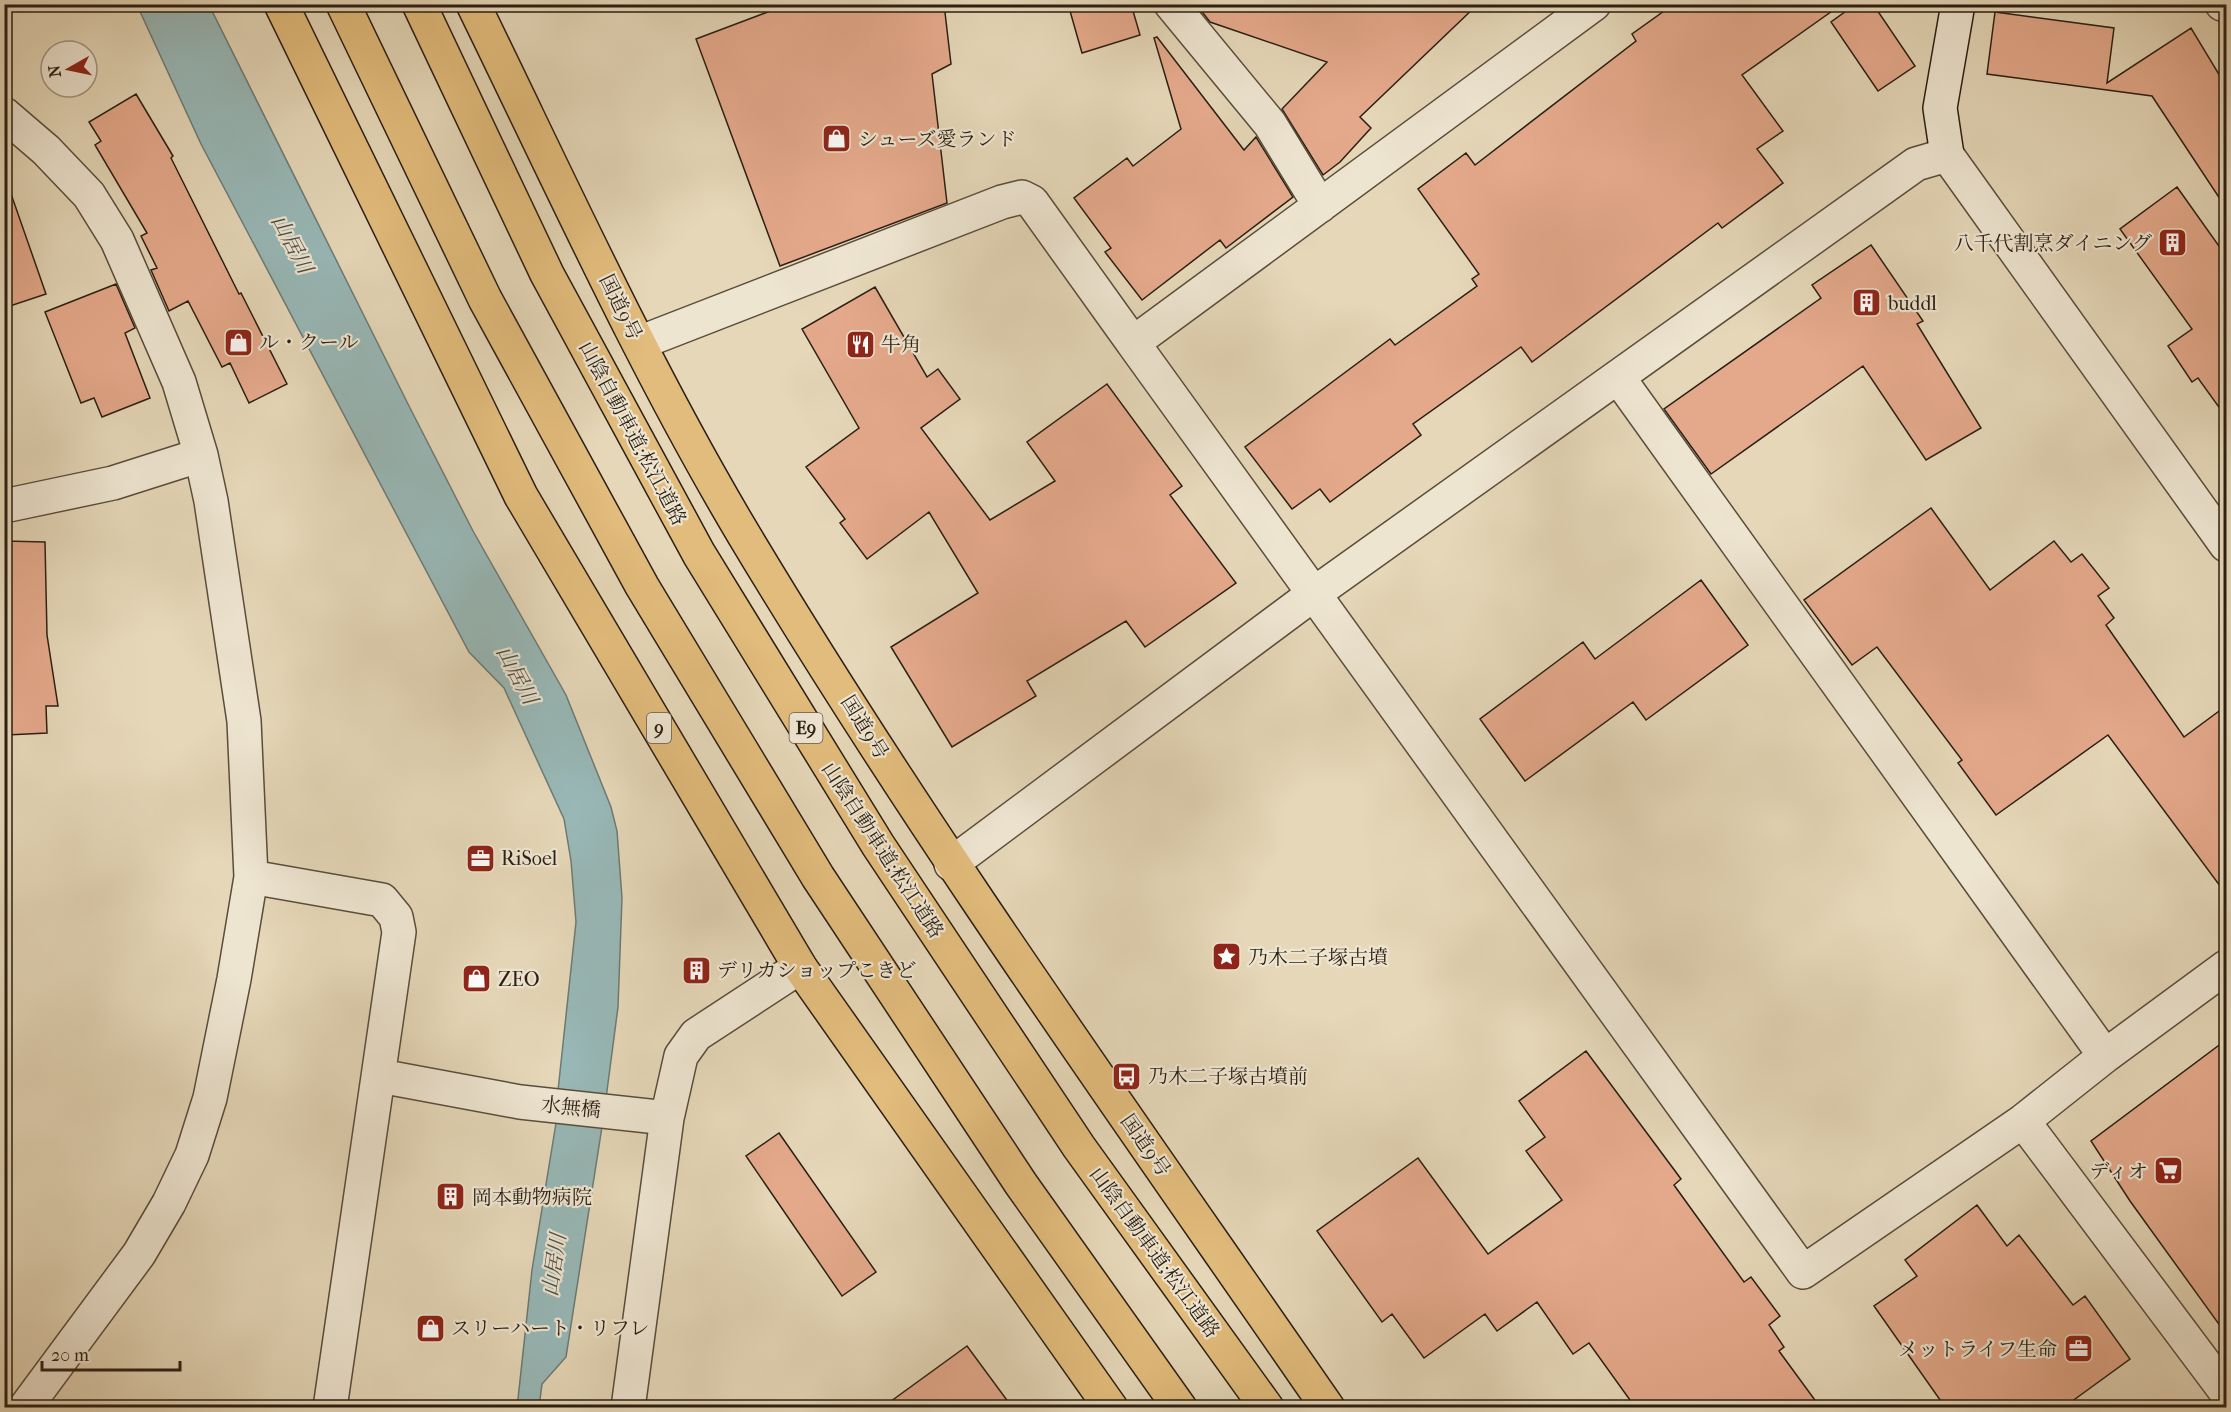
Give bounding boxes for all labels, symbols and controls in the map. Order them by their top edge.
north arrow [39,39,99,99]
text: N [44,63,65,79]
shop icon: シューズ愛ランド [821,123,853,155]
place label: シューズ愛ランド [858,128,1017,151]
water label: 山居川 [267,211,318,279]
building icon: 八千代割烹ダイニング [2157,227,2189,259]
place label: 八千代割烹ダイニング [1954,232,2152,255]
street label: 国道9号 [595,270,646,344]
building icon: buddl [1851,287,1883,319]
place label: buddl [1887,292,1937,315]
shop icon: ル・クール [222,326,254,358]
restaurant icon: 牛角 [844,328,876,360]
place label: ル・クール [259,331,359,354]
place label: 牛角 [881,333,921,356]
street label: 山陰自動車道;松江道路 [574,337,691,529]
water label: 山居川 [492,642,543,710]
street label: 国道9号 [836,691,893,763]
road number: 9 [647,713,671,743]
road number: E9 [790,713,822,743]
street label: 山陰自動車道;松江道路 [817,758,948,943]
office icon: RiSoel [464,842,496,874]
place label: RiSoel [501,847,558,870]
place icon: 乃木二子塚古墳 [1211,941,1243,973]
place label: 乃木二子塚古墳 [1248,946,1388,969]
building icon: デリカショップこきど [680,954,712,986]
place label: デリカショップこきど [717,959,916,982]
shop icon: ZEO [461,963,493,995]
place label: ZEO [498,968,540,991]
bus stop icon: 乃木二子塚古墳前 [1111,1060,1143,1092]
place label: 乃木二子塚古墳前 [1148,1065,1308,1088]
street label: 水無橋 [540,1093,602,1122]
street label: 国道9号 [1116,1110,1175,1181]
supermarket icon: ディオ [2153,1155,2185,1187]
place label: ディオ [2090,1160,2148,1183]
street label: 山陰自動車道;松江道路 [1085,1163,1224,1342]
building icon: 岡本動物病院 [435,1181,467,1213]
place label: 岡本動物病院 [472,1186,592,1209]
water label: 山居川 [538,1230,571,1298]
shop icon: スリーハート・リフレ [414,1312,446,1344]
place label: スリーハート・リフレ [451,1317,649,1340]
office icon: メットライフ生命 [2062,1333,2094,1365]
scale bar [42,1334,180,1372]
place label: メットライフ生命 [1898,1338,2057,1361]
text: 20 m [51,1345,89,1366]

